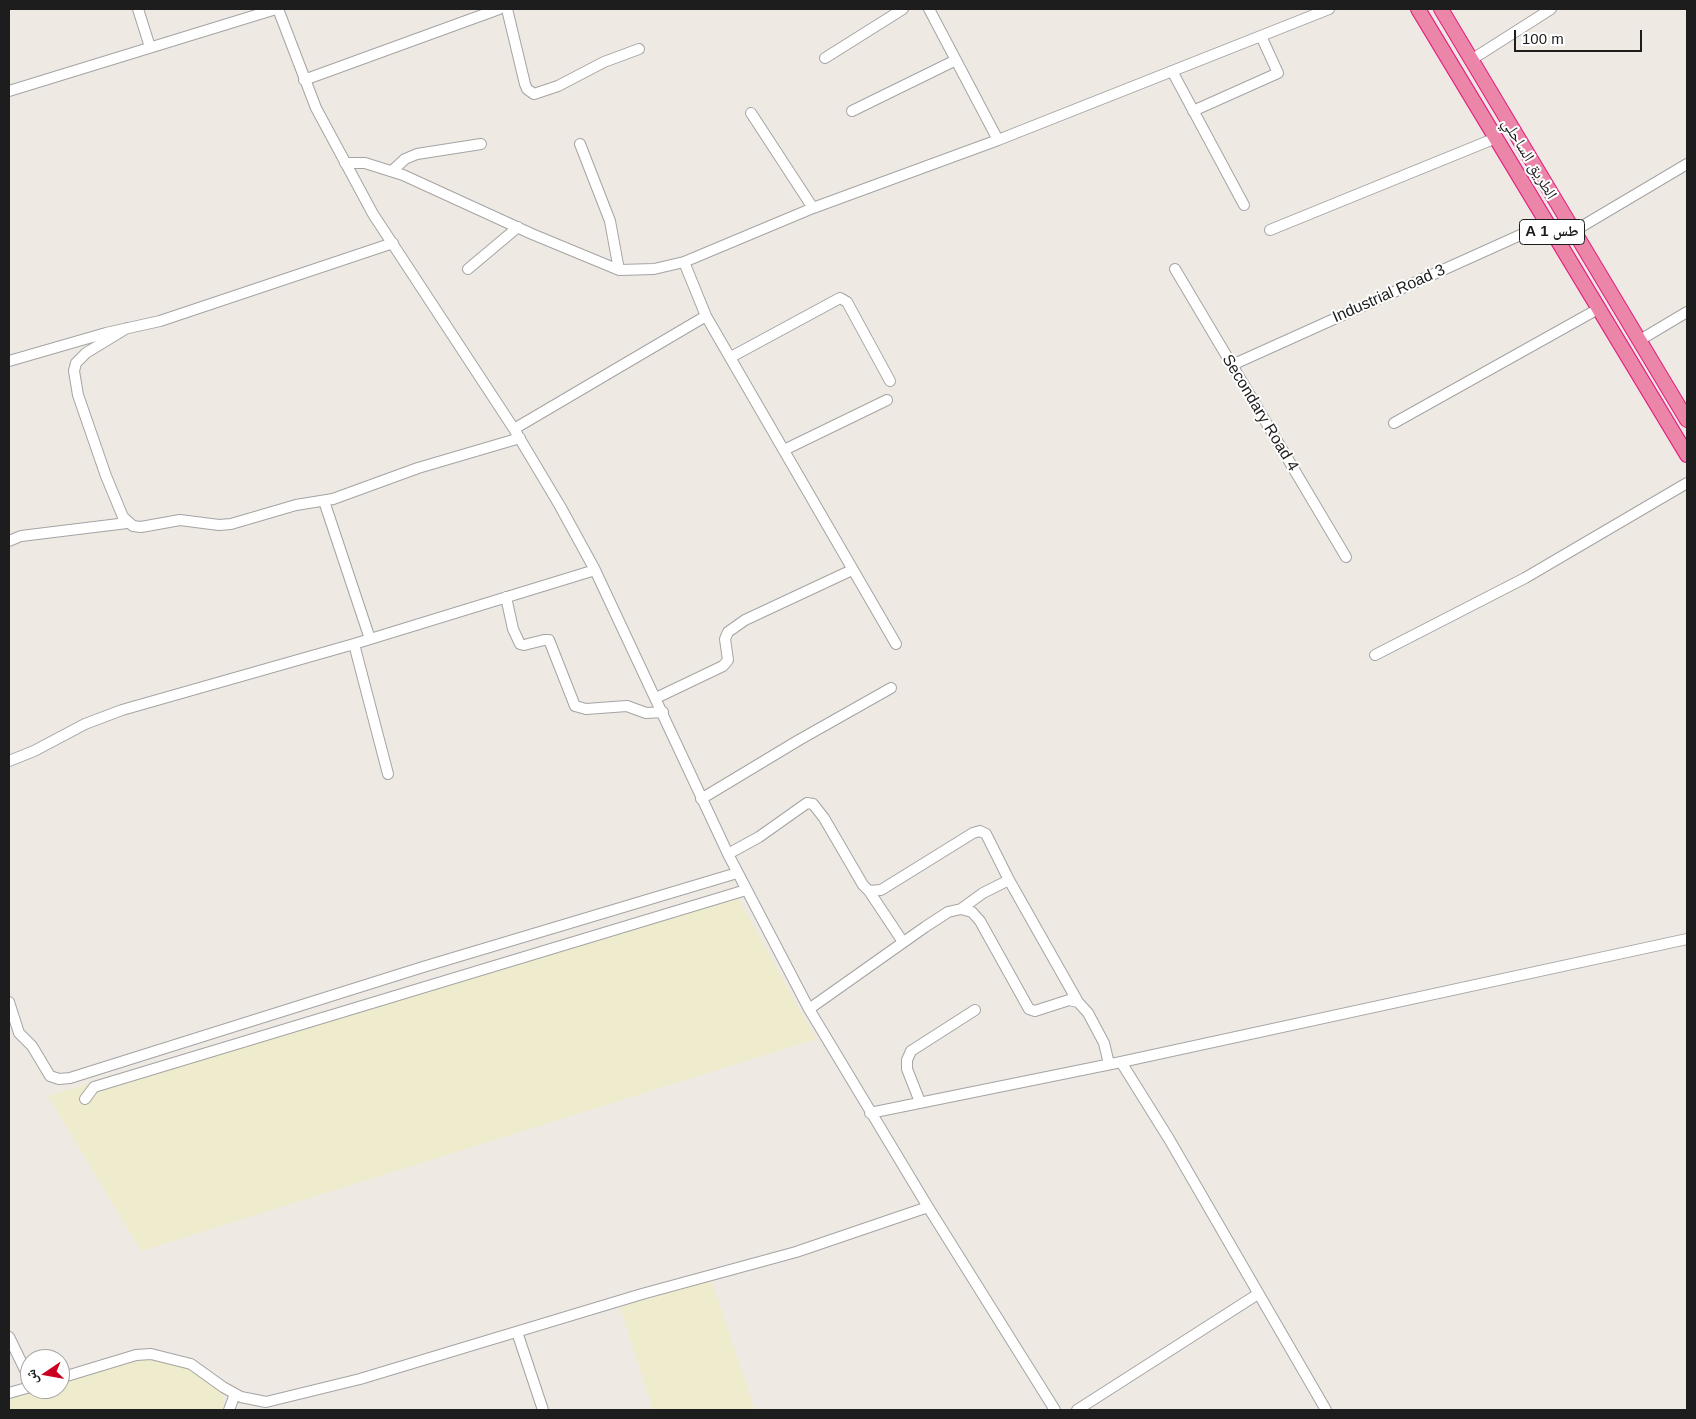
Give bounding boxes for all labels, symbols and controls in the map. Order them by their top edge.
scale bar [1516,20,1644,52]
text: 100 m [1522,30,1564,47]
street label: الطريق الساحلي [1497,115,1561,203]
road number: A 1 طس [1520,220,1584,244]
street label: Industrial Road 3 [1330,261,1448,327]
street label: Secondary Road 4 [1218,351,1302,475]
north arrow [20,1349,70,1399]
text: ش [22,1368,41,1386]

